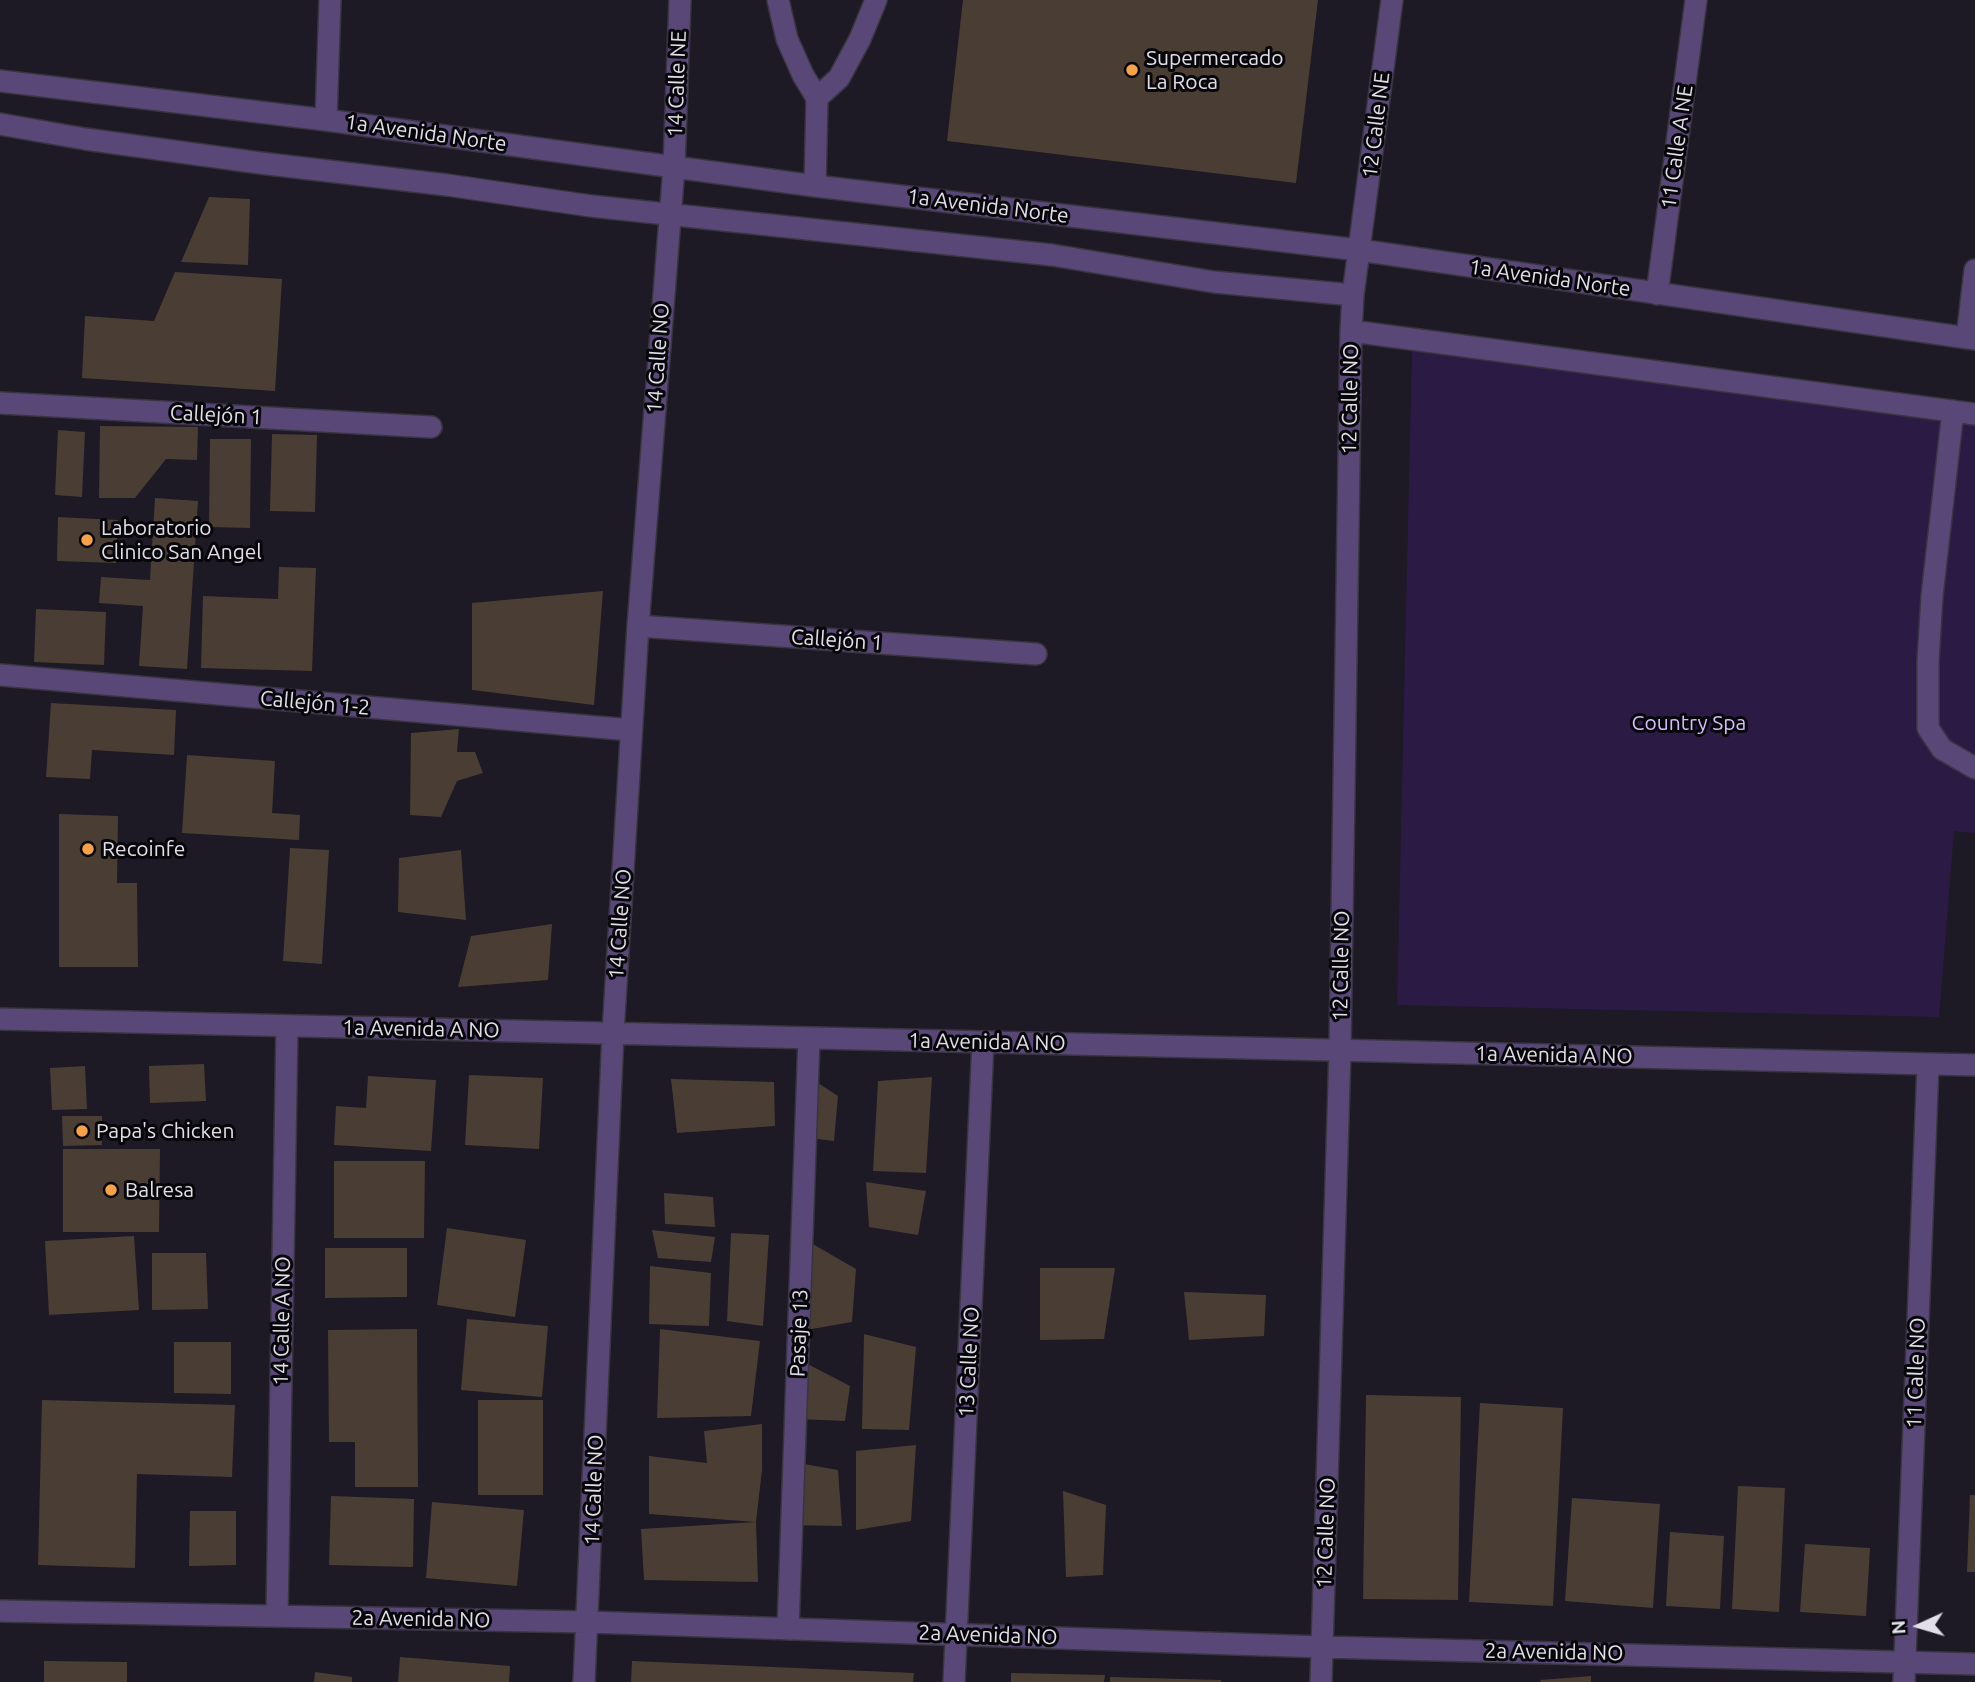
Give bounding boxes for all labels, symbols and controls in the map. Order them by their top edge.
street label: 14 Calle NE [663,30,691,138]
place label: Supermercado La Roca [1146,45,1284,95]
marker: Supermercado La Roca [1124,62,1140,78]
street label: 12 Calle NE [1357,71,1395,179]
street label: 11 Calle A NE [1656,83,1698,211]
street label: 1a Avenida Norte [344,109,508,157]
street label: 1a Avenida Norte [906,184,1070,228]
street label: 1a Avenida Norte [1468,254,1632,302]
street label: 14 Calle NO [642,302,674,414]
street label: 12 Calle NO [1336,343,1364,455]
street label: Callejón 1 [169,400,263,430]
place label: Laboratorio Clinico San Angel [101,515,262,565]
marker: Laboratorio Clinico San Angel [79,532,95,548]
street label: Callejón 1 [790,624,884,656]
street label: Callejón 1-2 [259,686,371,720]
park label: Country Spa [1632,710,1746,736]
place label: Recoinfe [102,836,185,862]
marker: Recoinfe [80,841,96,857]
street label: 14 Calle NO [604,868,636,980]
street label: 12 Calle NO [1327,910,1355,1022]
street label: 1a Avenida A NO [342,1015,500,1043]
street label: 1a Avenida A NO [908,1028,1066,1056]
street label: 1a Avenida A NO [1475,1041,1633,1069]
place label: Papa's Chicken [96,1118,234,1144]
marker: Papa's Chicken [74,1123,90,1139]
place label: Balresa [125,1177,194,1203]
marker: Balresa [103,1182,119,1198]
street label: 14 Calle A NO [268,1256,296,1386]
street label: Pasaje 13 [785,1288,813,1378]
street label: 13 Calle NO [954,1306,984,1418]
street label: 11 Calle NO [1901,1317,1931,1429]
street label: 14 Calle NO [579,1434,609,1546]
street label: 12 Calle NO [1311,1477,1341,1589]
north arrow [1884,1591,1954,1661]
street label: 2a Avenida NO [351,1605,491,1633]
street label: 2a Avenida NO [918,1620,1058,1650]
text: N [1887,1620,1910,1635]
street label: 2a Avenida NO [1484,1638,1624,1666]

